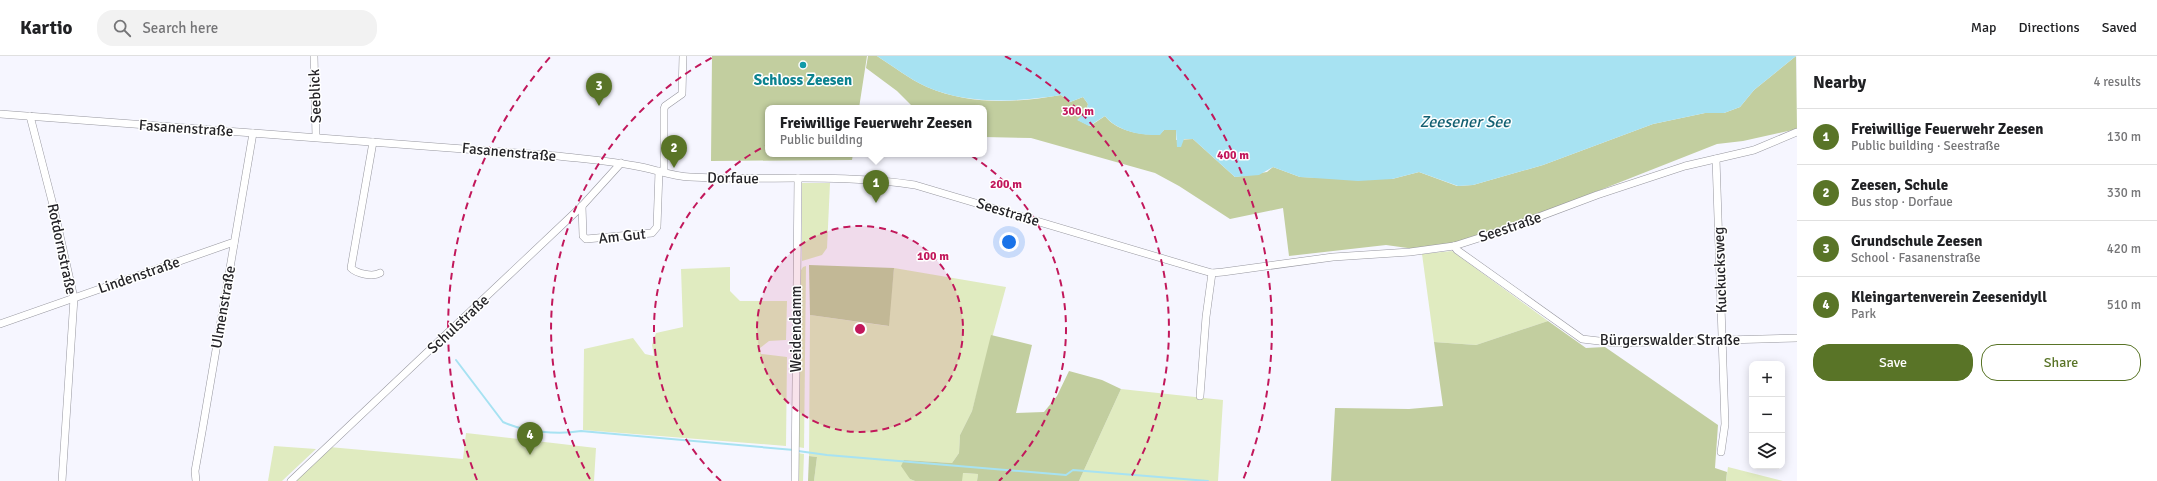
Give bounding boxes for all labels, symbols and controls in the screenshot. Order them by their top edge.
search box [97,10,377,46]
text: Kartio [20,16,73,40]
icon: search [111,17,133,39]
text: Search here [143,19,218,37]
text: Map [1971,19,1997,36]
text: Directions [2019,19,2080,36]
text: Saved [2102,19,2137,36]
marker: Schloss Zeesen [798,60,808,70]
street label: Seeblick [305,68,325,123]
place label: Schloss Zeesen [754,71,852,89]
text: Nearby [1813,72,1866,93]
pin: 3 [586,73,612,106]
text: 4 results [2093,74,2141,90]
text: 300 m [1062,104,1094,119]
popup [765,105,987,157]
water label: Zeesener See [1420,112,1511,132]
text: Freiwillige Feuerwehr Zeesen [780,114,972,132]
street label: Fasanenstraße [138,116,234,140]
text: Freiwillige Feuerwehr Zeesen [1851,120,2043,138]
text: 1 [1822,129,1830,145]
text: 130 m [2107,129,2141,145]
text: Public building [780,132,863,148]
pin: 2 [661,135,687,168]
text: Public building · Seestraße [1851,138,2000,154]
street label: Fasanenstraße [461,139,557,165]
text: 400 m [1217,148,1249,163]
street label: Dorfaue [707,169,759,187]
pin: 1 [863,170,889,203]
text: Zeesen, Schule [1851,176,1948,194]
text: 200 m [990,177,1022,192]
text: 2 [1822,185,1830,201]
text: 330 m [2107,185,2141,201]
street label: Seestraße [974,194,1042,230]
text: Bus stop · Dorfaue [1851,194,1953,210]
street label: Rotdornstraße [44,202,80,296]
street label: Seestraße [1476,208,1544,246]
street label: Am Gut [597,225,647,247]
street label: Kuckucksweg [1709,226,1731,314]
your location [999,232,1019,252]
text: Grundschule Zeesen [1851,232,1982,250]
text: 3 [1822,241,1830,257]
text: 420 m [2107,241,2141,257]
text: 100 m [917,249,949,264]
text: School · Fasanenstraße [1851,250,1981,266]
street label: Lindenstraße [96,253,182,297]
street label: Ulmenstraße [207,264,239,350]
street label: Weidendamm [787,286,805,372]
text: Kleingartenverein Zeesenidyll [1851,288,2047,306]
street label: Schulstraße [423,291,493,357]
text: 4 [1822,297,1830,313]
text: 510 m [2107,297,2141,313]
text: Park [1851,306,1876,322]
centre of rings [853,322,867,336]
street label: Bürgerswalder Straße [1600,331,1740,349]
button: Save [1813,344,1973,381]
button: Share [1981,344,2141,381]
map controls [1749,361,1785,469]
button: + [1749,361,1785,397]
button: − [1749,397,1785,433]
pin: 4 [517,422,543,455]
button: layers [1749,433,1785,469]

